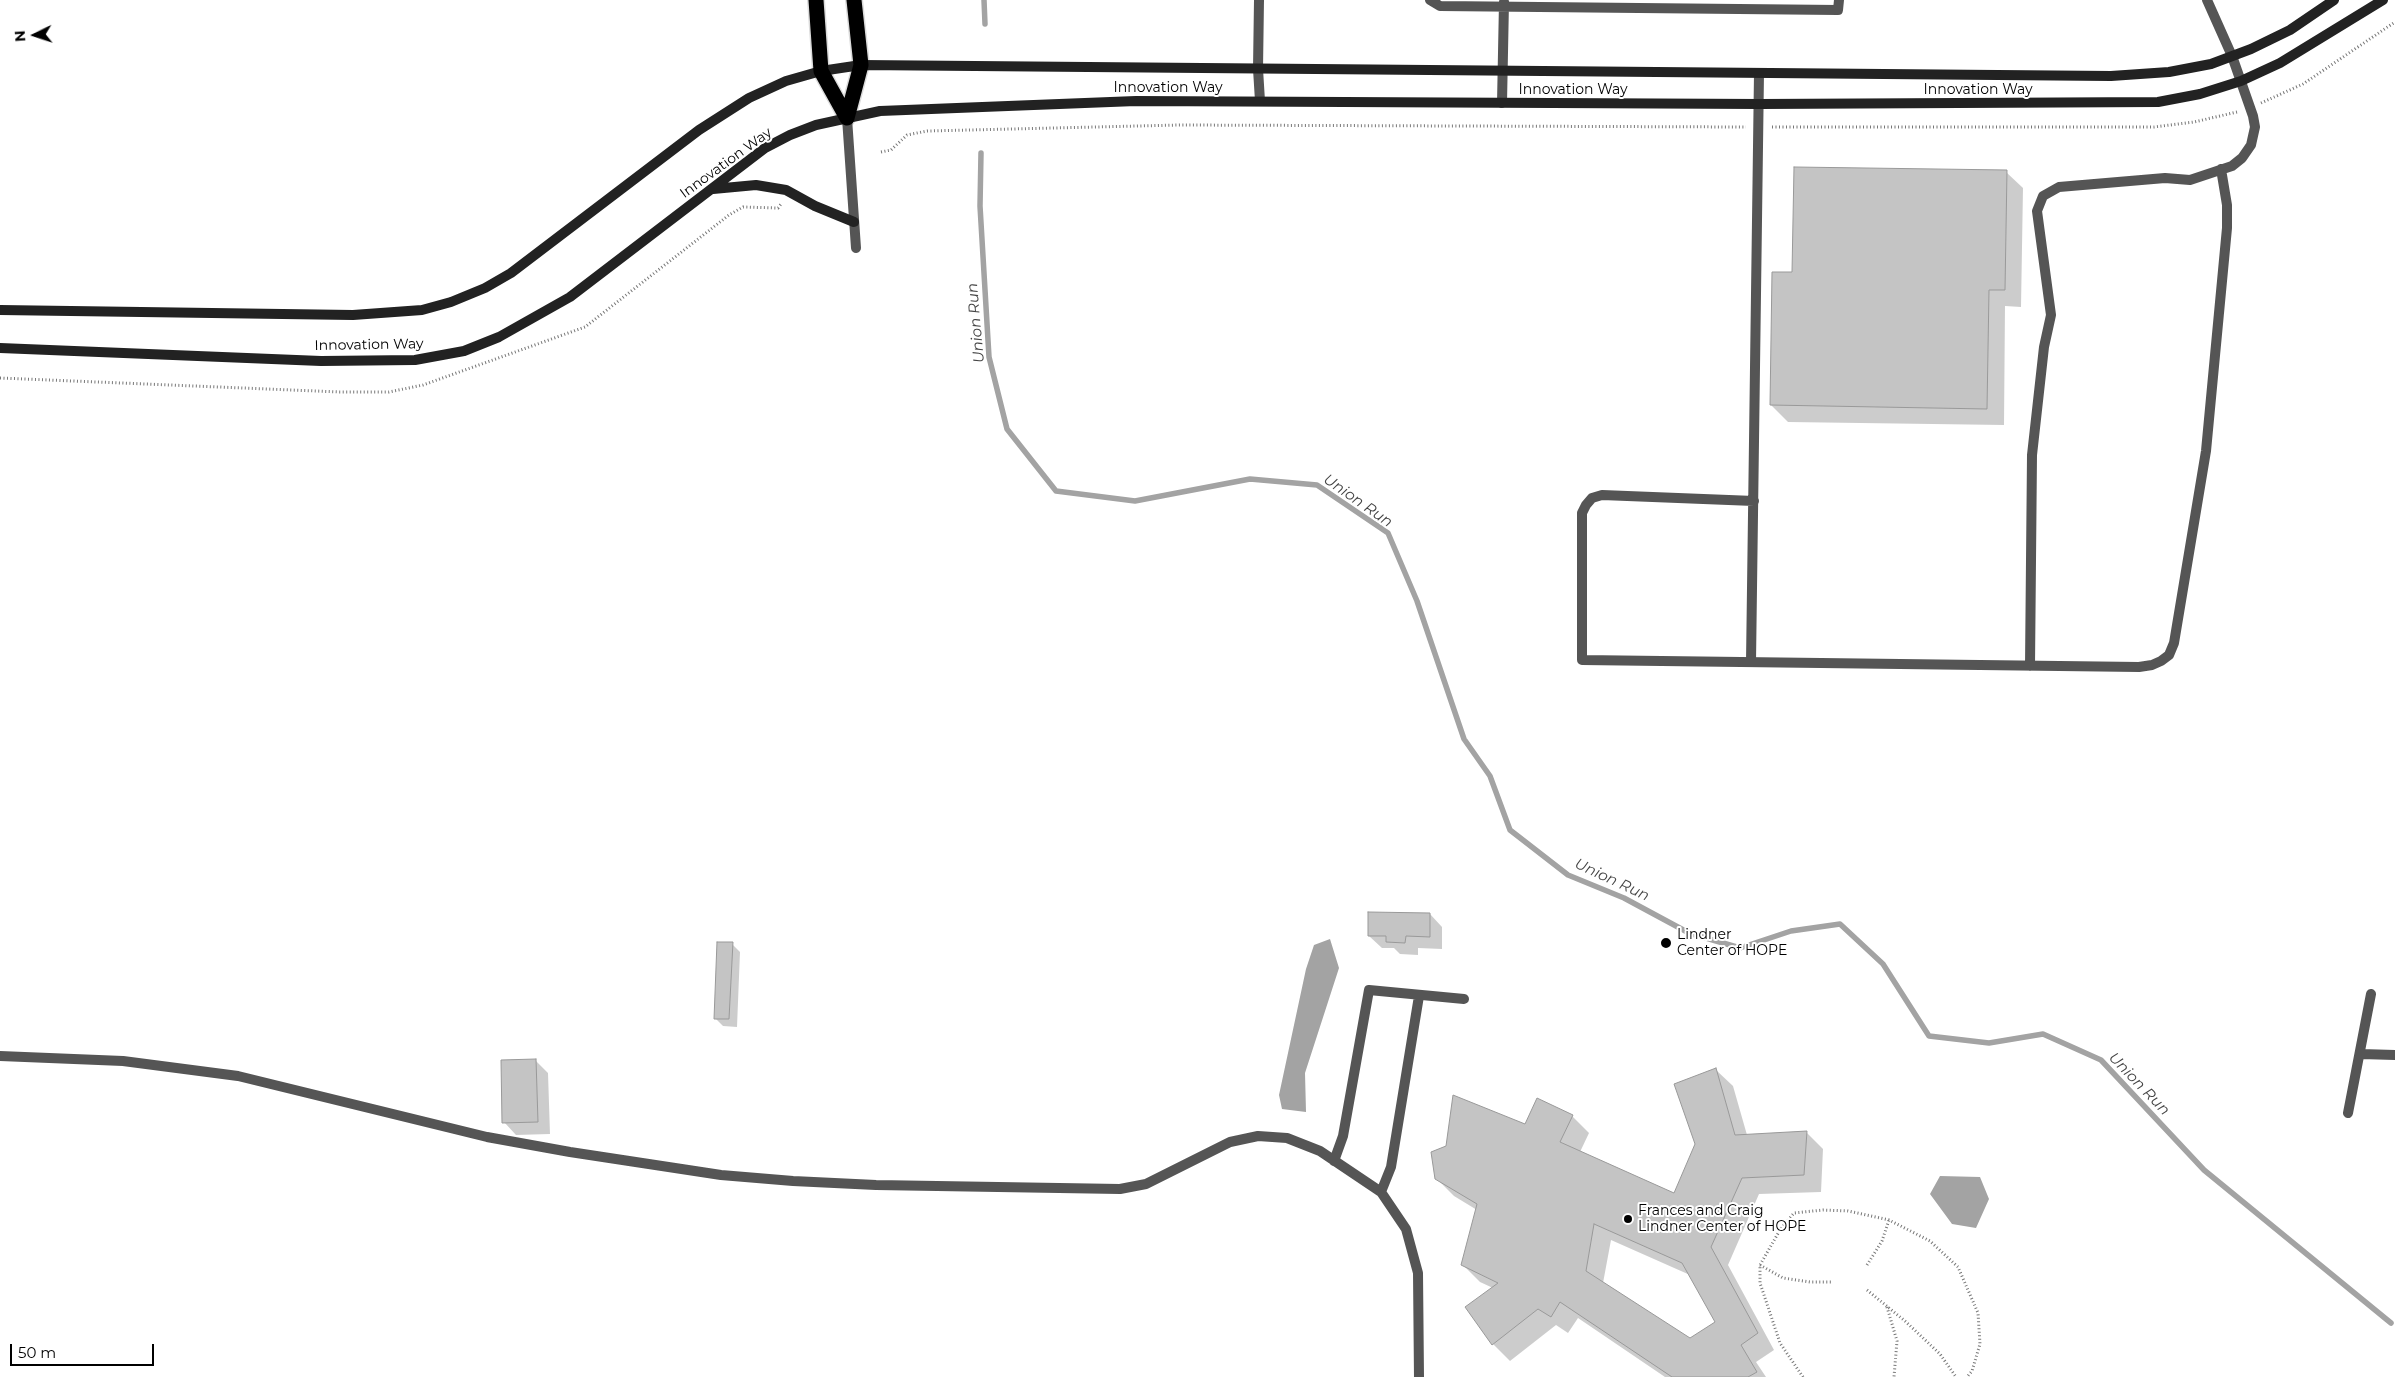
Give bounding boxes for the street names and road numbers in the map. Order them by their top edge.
street label: Innovation Way [1113,80,1223,96]
street label: Innovation Way [1518,82,1628,98]
street label: Innovation Way [1923,82,2033,98]
street label: Innovation Way [677,124,775,202]
street label: Innovation Way [314,336,424,354]

